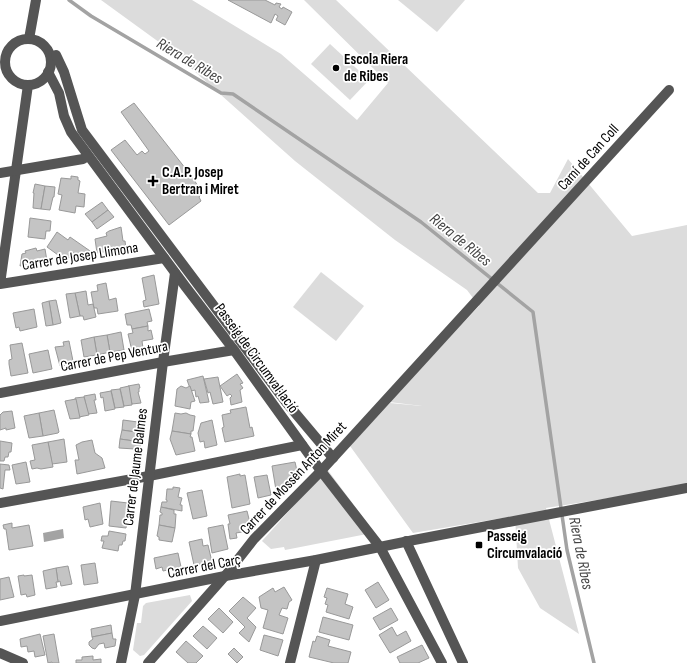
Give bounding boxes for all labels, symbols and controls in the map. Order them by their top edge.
water label: Riera de Ribes [153,34,226,89]
place label: Escola Riera de Ribes [344,50,408,86]
marker: Escola Riera de Ribes [331,63,341,73]
street label: Camí de Can Coll [554,120,623,194]
place label: C.A.P. Josep Bertran i Miret [162,163,239,199]
marker: C.A.P. Josep Bertran i Miret [147,175,159,187]
water label: Riera de Ribes [426,210,495,271]
street label: Carrer de Josep Llimona [21,238,140,275]
street label: Passeig de Circumval·lació [210,300,303,417]
street label: Carrer de Pep Ventura [59,337,170,376]
street label: Carrer de Jaume Balmes [119,407,152,527]
street label: Carrer de Mossèn Anton Miret [236,417,351,539]
water label: Riera de Ribes [564,515,597,592]
place label: Passeig Circumvalació [487,527,562,563]
marker: Passeig Circumvalació [474,540,484,550]
street label: Carrer del Carç [166,550,242,583]

